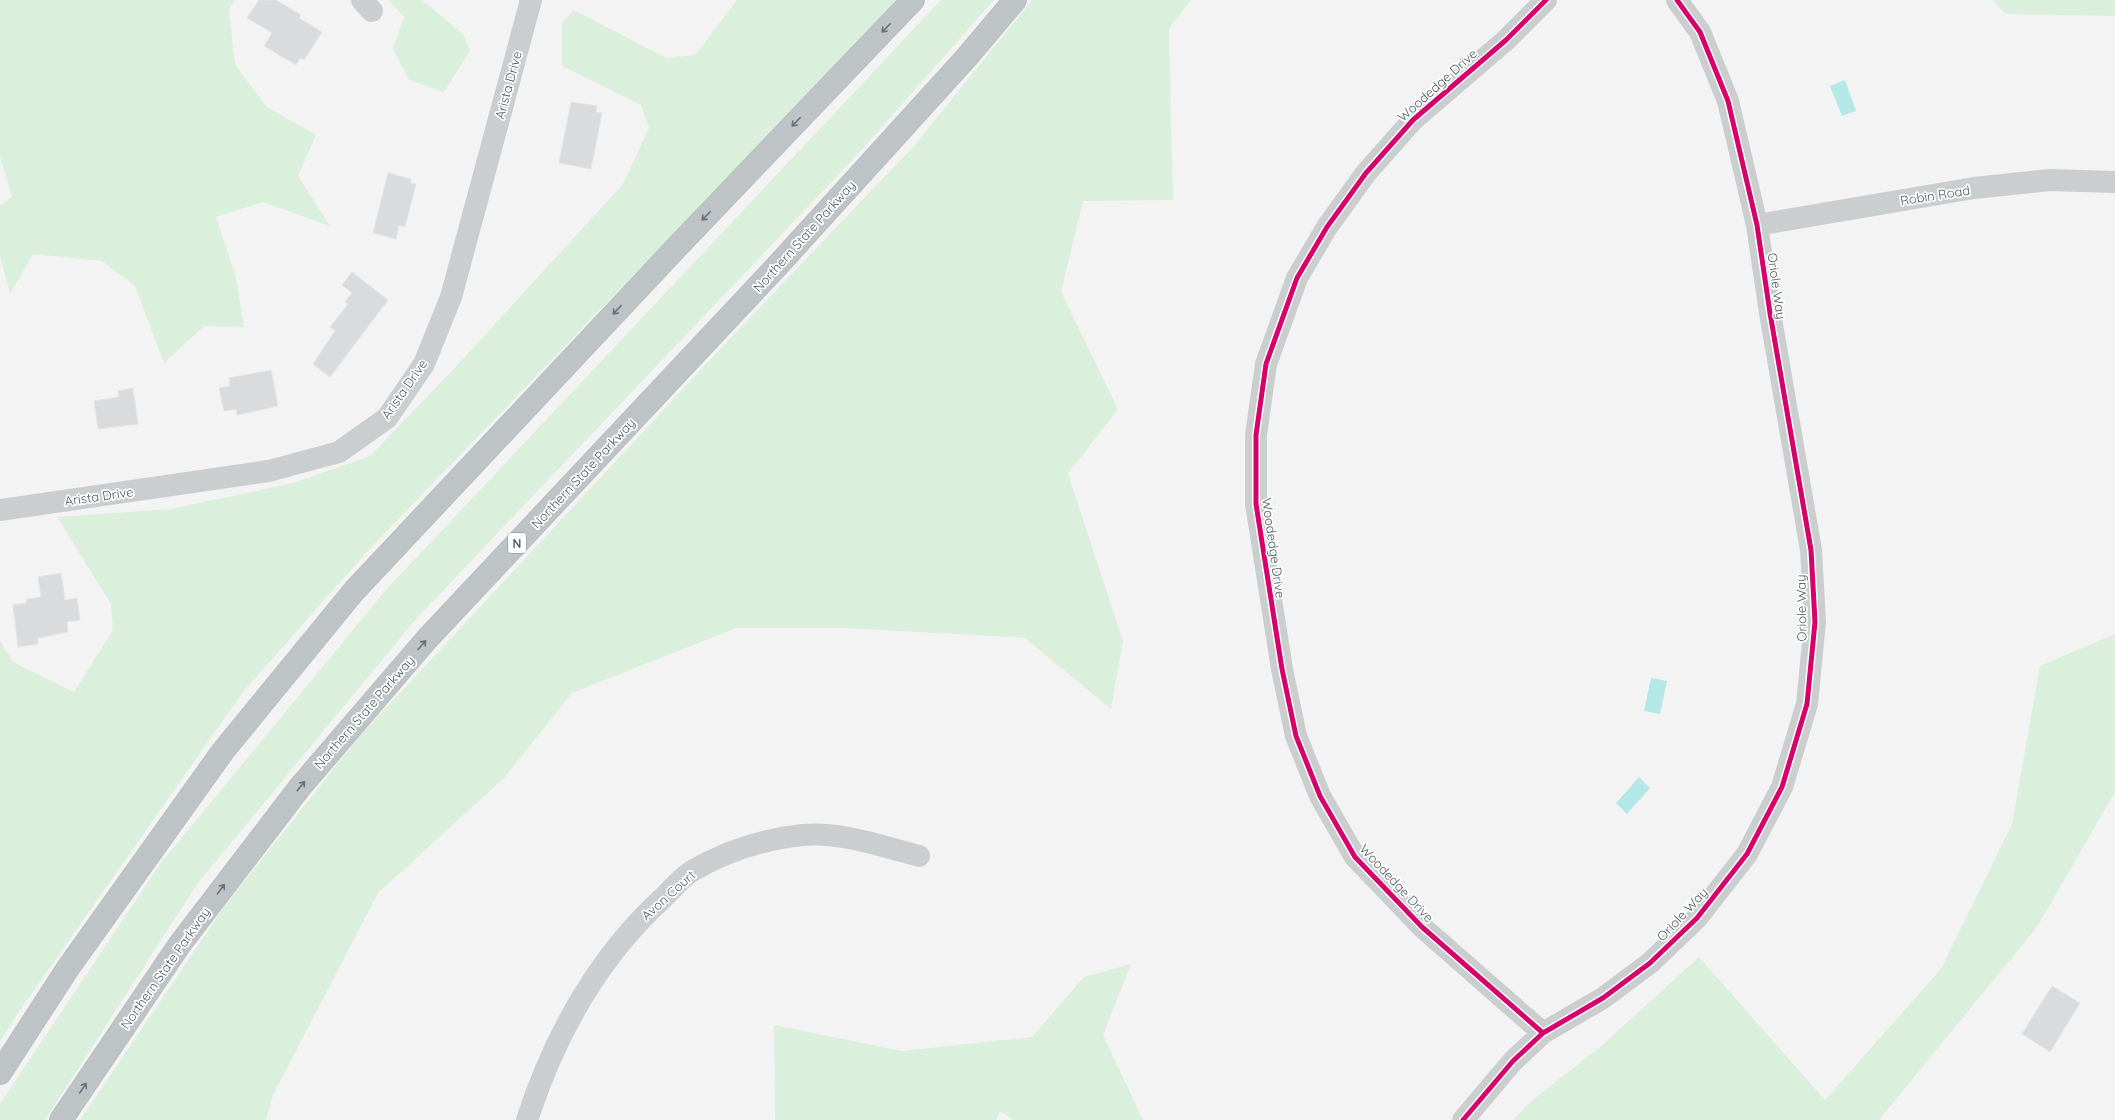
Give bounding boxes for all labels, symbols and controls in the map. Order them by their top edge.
one-way arrow [881,23,891,33]
street label: Woodedge Drive [1394,45,1480,125]
street label: Arista Drive [491,49,525,121]
one-way arrow [791,117,801,127]
street label: Northern State Parkway [750,177,858,295]
street label: Robin Road [1899,182,1971,208]
one-way arrow [701,211,711,221]
street label: Oriole Way [1764,252,1790,320]
one-way arrow [612,305,621,315]
street label: Arista Drive [378,356,430,422]
street label: Northern State Parkway [528,415,638,531]
street label: Arista Drive [64,483,134,509]
street label: Woodedge Drive [1259,497,1289,599]
road number: N [508,533,526,553]
street label: Oriole Way [1792,574,1810,642]
one-way arrow [417,640,426,650]
street label: Northern State Parkway [310,652,418,772]
one-way arrow [296,781,305,792]
street label: Woodedge Drive [1357,841,1437,925]
street label: Avon Court [638,867,698,923]
one-way arrow [217,884,226,895]
street label: Oriole Way [1653,884,1711,944]
street label: Northern State Parkway [117,904,213,1032]
one-way arrow [79,1082,87,1093]

